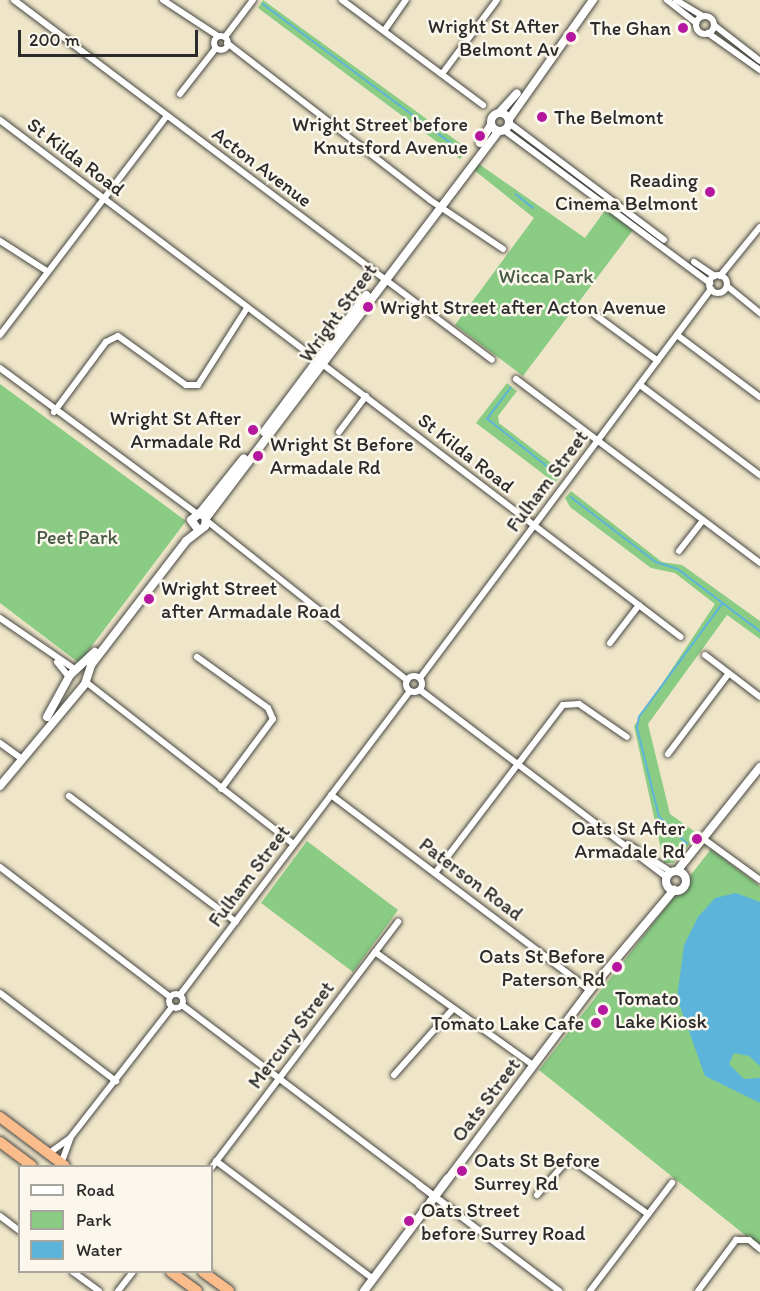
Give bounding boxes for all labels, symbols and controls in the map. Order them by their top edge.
place label: Wright St After Belmont Av [428,14,559,61]
place label: The Ghan [589,16,671,40]
scale bar [21,18,201,56]
marker: The Ghan [676,21,690,35]
text: 200 m [29,29,80,51]
marker: Wright St After Belmont Av [564,30,578,44]
place label: The Belmont [554,105,663,129]
marker: The Belmont [535,110,549,124]
place label: Wright Street before Knutsford Avenue [292,112,468,159]
street label: St Kilda Road [23,113,129,201]
street label: Acton Avenue [208,122,316,212]
marker: Wright Street before Knutsford Avenue [473,129,487,143]
place label: Reading Cinema Belmont [555,168,698,215]
marker: Reading Cinema Belmont [703,185,717,199]
street label: Wright Street [294,259,382,367]
park label: Wicca Park [499,264,593,288]
place label: Wright Street after Acton Avenue [380,295,666,319]
marker: Wright Street after Acton Avenue [361,300,375,314]
place label: Wright St After Armadale Rd [110,406,241,453]
street label: St Kilda Road [413,408,519,498]
marker: Wright St After Armadale Rd [246,423,260,437]
street label: Fulham Street [501,425,593,537]
place label: Wright St Before Armadale Rd [270,432,414,479]
marker: Wright St Before Armadale Rd [251,449,265,463]
park label: Peet Park [36,525,118,549]
place label: Wright Street after Armadale Road [161,576,339,623]
marker: Wright Street after Armadale Road [142,592,156,606]
place label: Oats St After Armadale Rd [571,816,685,863]
street label: Fulham Street [203,820,295,932]
street label: Paterson Road [414,832,528,926]
marker: Oats St After Armadale Rd [690,832,704,846]
place label: Oats St Before Paterson Rd [479,944,605,991]
marker: Oats St Before Paterson Rd [610,960,624,974]
street label: Mercury Street [243,977,339,1093]
place label: Tomato Lake Kiosk [615,987,707,1034]
marker: Tomato Lake Kiosk [596,1003,610,1017]
place label: Tomato Lake Cafe [431,1011,584,1035]
marker: Tomato Lake Cafe [589,1016,603,1030]
street label: Oats Street [447,1053,525,1147]
place label: Oats St Before Surrey Rd [474,1148,600,1195]
marker: Oats St Before Surrey Rd [455,1164,469,1178]
legend [18,1165,213,1273]
text: Road [76,1179,115,1201]
place label: Oats Street before Surrey Road [421,1198,585,1245]
text: Park [76,1209,111,1231]
marker: Oats Street before Surrey Road [402,1214,416,1228]
text: Water [76,1239,122,1261]

